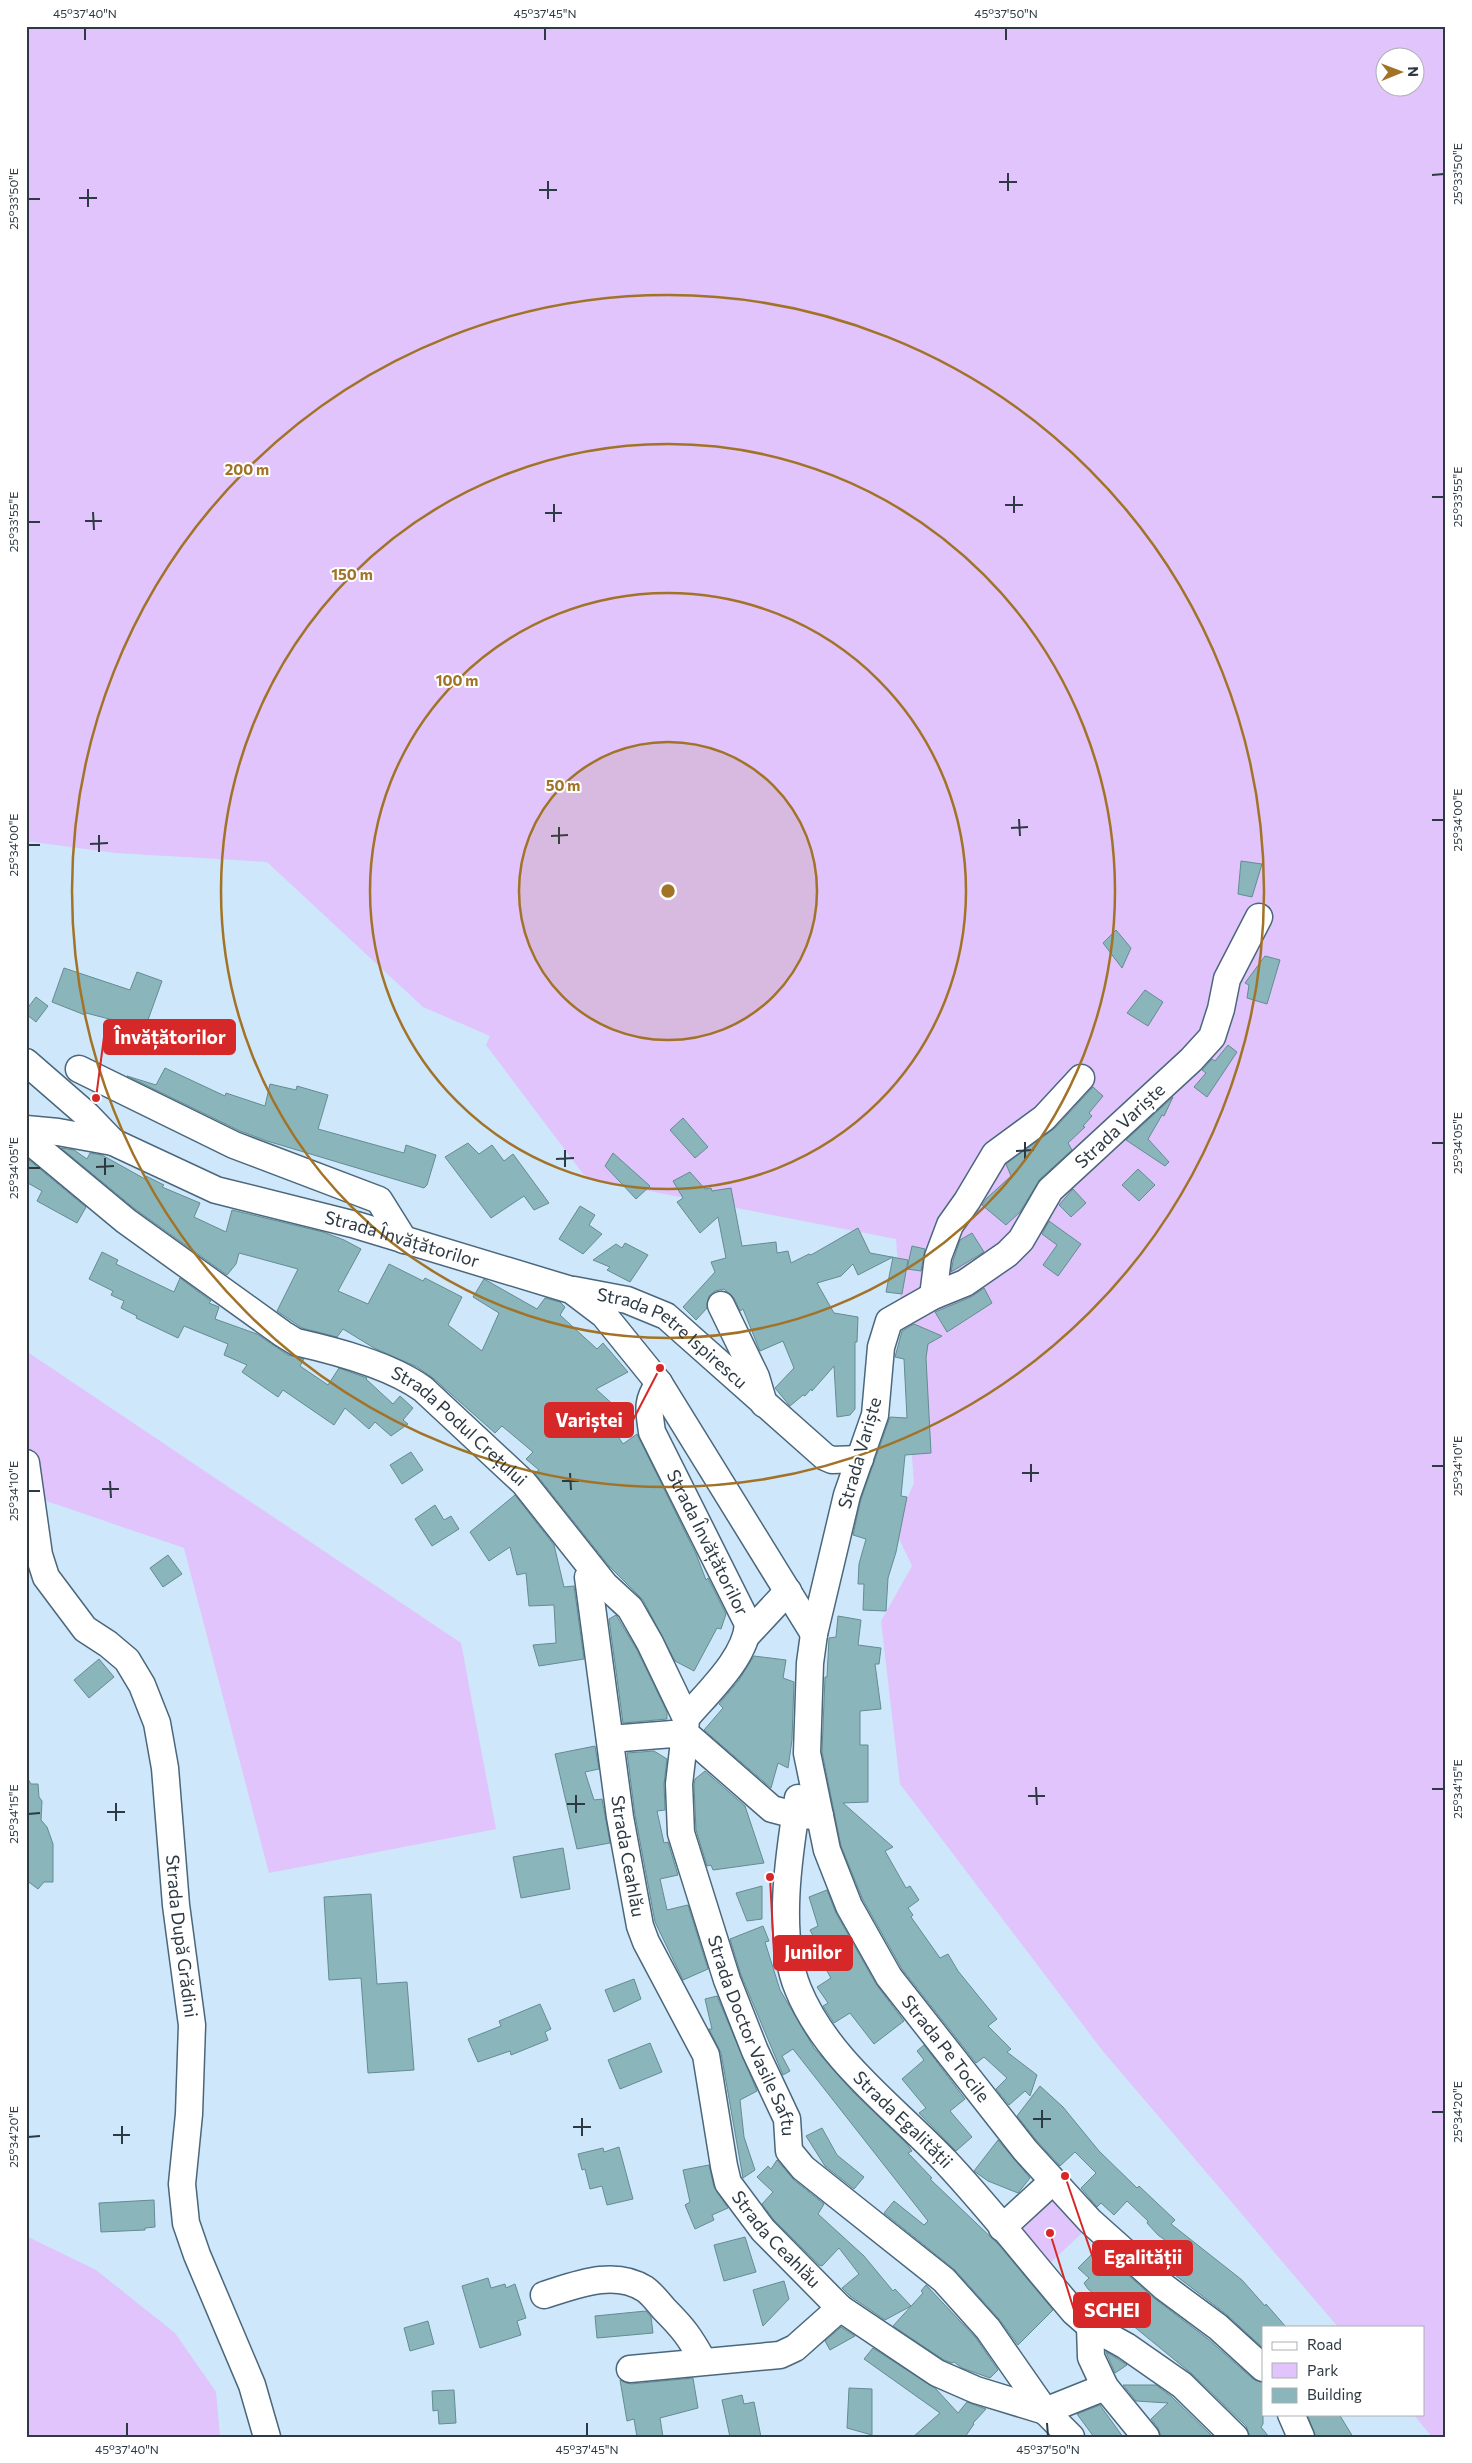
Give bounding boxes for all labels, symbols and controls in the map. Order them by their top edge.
text: 45°37'40"N [53,6,117,20]
text: 45°37'45"N [514,6,576,20]
text: 45°37'50"N [974,6,1038,20]
north arrow [1374,48,1424,98]
text: N [1405,66,1422,77]
text: 25°33'50"E [1450,143,1464,205]
text: 25°33'50"E [6,168,20,230]
text: 200 m [225,460,269,478]
text: 25°33'55"E [1450,467,1464,527]
text: 25°33'55"E [6,492,20,552]
text: 150 m [331,565,373,583]
text: 100 m [436,671,478,689]
text: 50 m [546,776,580,794]
text: 25°34'00"E [1450,789,1464,851]
text: 25°34'00"E [6,814,20,876]
centre of rings [659,882,677,900]
callout: Învățătorilor [104,1020,235,1054]
text: Învățătorilor [113,1025,226,1050]
street label: Strada Variște [1070,1078,1170,1173]
text: 25°34'05"E [1450,1112,1464,1174]
text: 25°34'05"E [6,1137,20,1199]
street label: Strada Învățătorilor [322,1206,482,1272]
street label: Strada Petre Ispirescu [595,1283,752,1393]
street label: Strada Podul Crețului [388,1361,532,1490]
street label: Strada Variște [833,1394,886,1511]
callout: Variștei [545,1403,633,1437]
text: Variștei [555,1408,623,1433]
text: 25°34'10"E [1450,1436,1464,1496]
text: 25°34'10"E [6,1461,20,1521]
street label: Strada Învățătorilor [663,1466,754,1619]
text: 25°34'15"E [1450,1759,1464,1819]
text: 25°34'15"E [6,1784,20,1844]
street label: Strada Ceahlău [607,1794,650,1919]
street label: Strada După Grădini [162,1854,203,2019]
street label: Strada Doctor Vasile Saftu [704,1932,800,2137]
callout: Junilor [774,1936,852,1970]
text: Junilor [784,1940,842,1963]
street label: Strada Pe Tocile [897,1990,995,2106]
street label: Strada Egalității [849,2066,958,2172]
text: 25°34'20"E [1450,2081,1464,2143]
text: 25°34'20"E [6,2106,20,2168]
street label: Strada Ceahlău [727,2186,826,2292]
callout: Egalității [1093,2241,1192,2275]
text: Egalității [1104,2245,1182,2270]
callout: SCHEI [1074,2293,1150,2327]
text: SCHEI [1084,2298,1140,2321]
legend [1262,2326,1424,2416]
text: Road [1307,2335,1342,2353]
text: Park [1307,2361,1338,2379]
text: Building [1307,2385,1362,2403]
text: 45°37'40"N [95,2442,159,2456]
text: 45°37'45"N [556,2442,618,2456]
text: 45°37'50"N [1016,2442,1080,2456]

